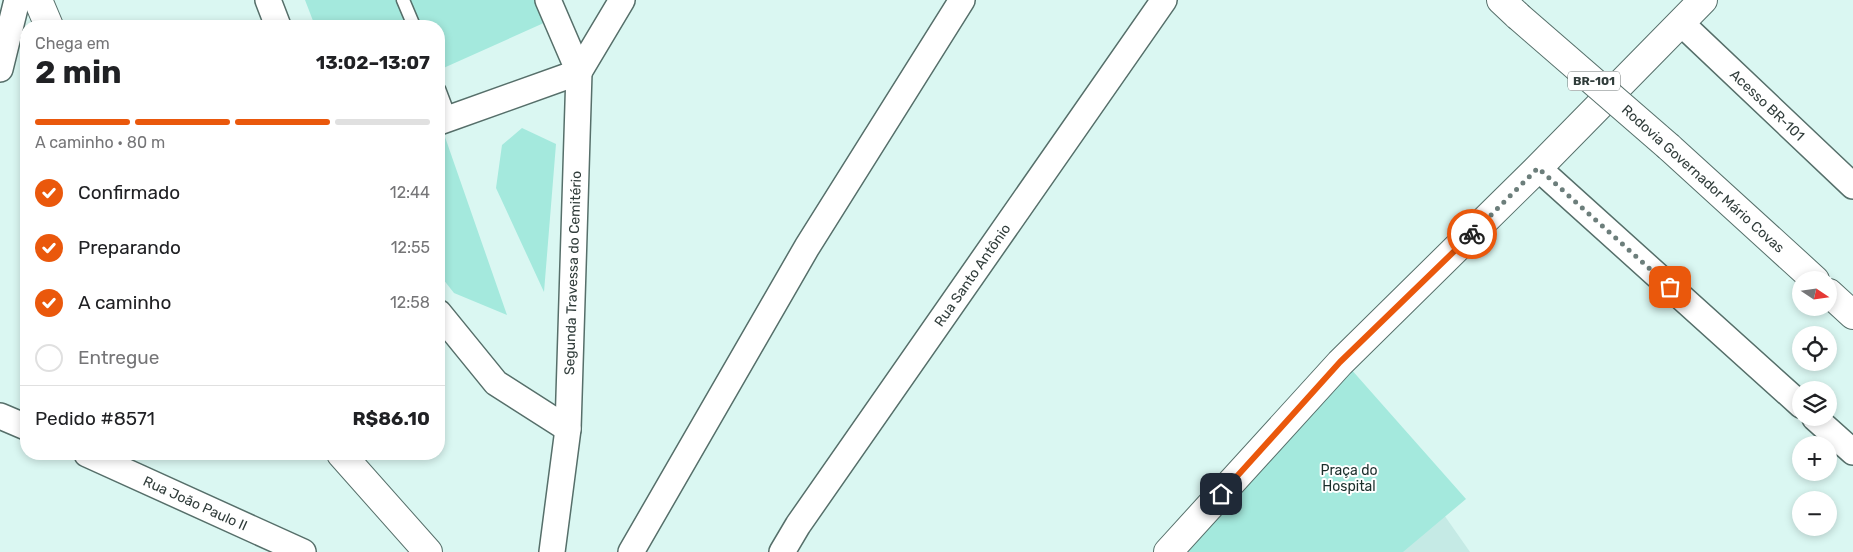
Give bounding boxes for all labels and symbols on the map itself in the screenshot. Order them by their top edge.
street label: Acesso BR-101 [1727,66,1808,144]
road number: BR-101 [1568,72,1620,90]
street label: Rodovia Governador Mário Covas [1618,101,1788,257]
street label: Segunda Travessa do Cemitério [561,171,585,375]
courier [1447,209,1497,259]
street label: Rua Santo Antônio [931,220,1014,330]
pin [1649,266,1691,308]
north arrow [1792,271,1838,316]
park label: Praça do Hospital [1320,462,1378,495]
street label: Rua João Paulo II [141,472,250,534]
pin [1200,473,1242,515]

